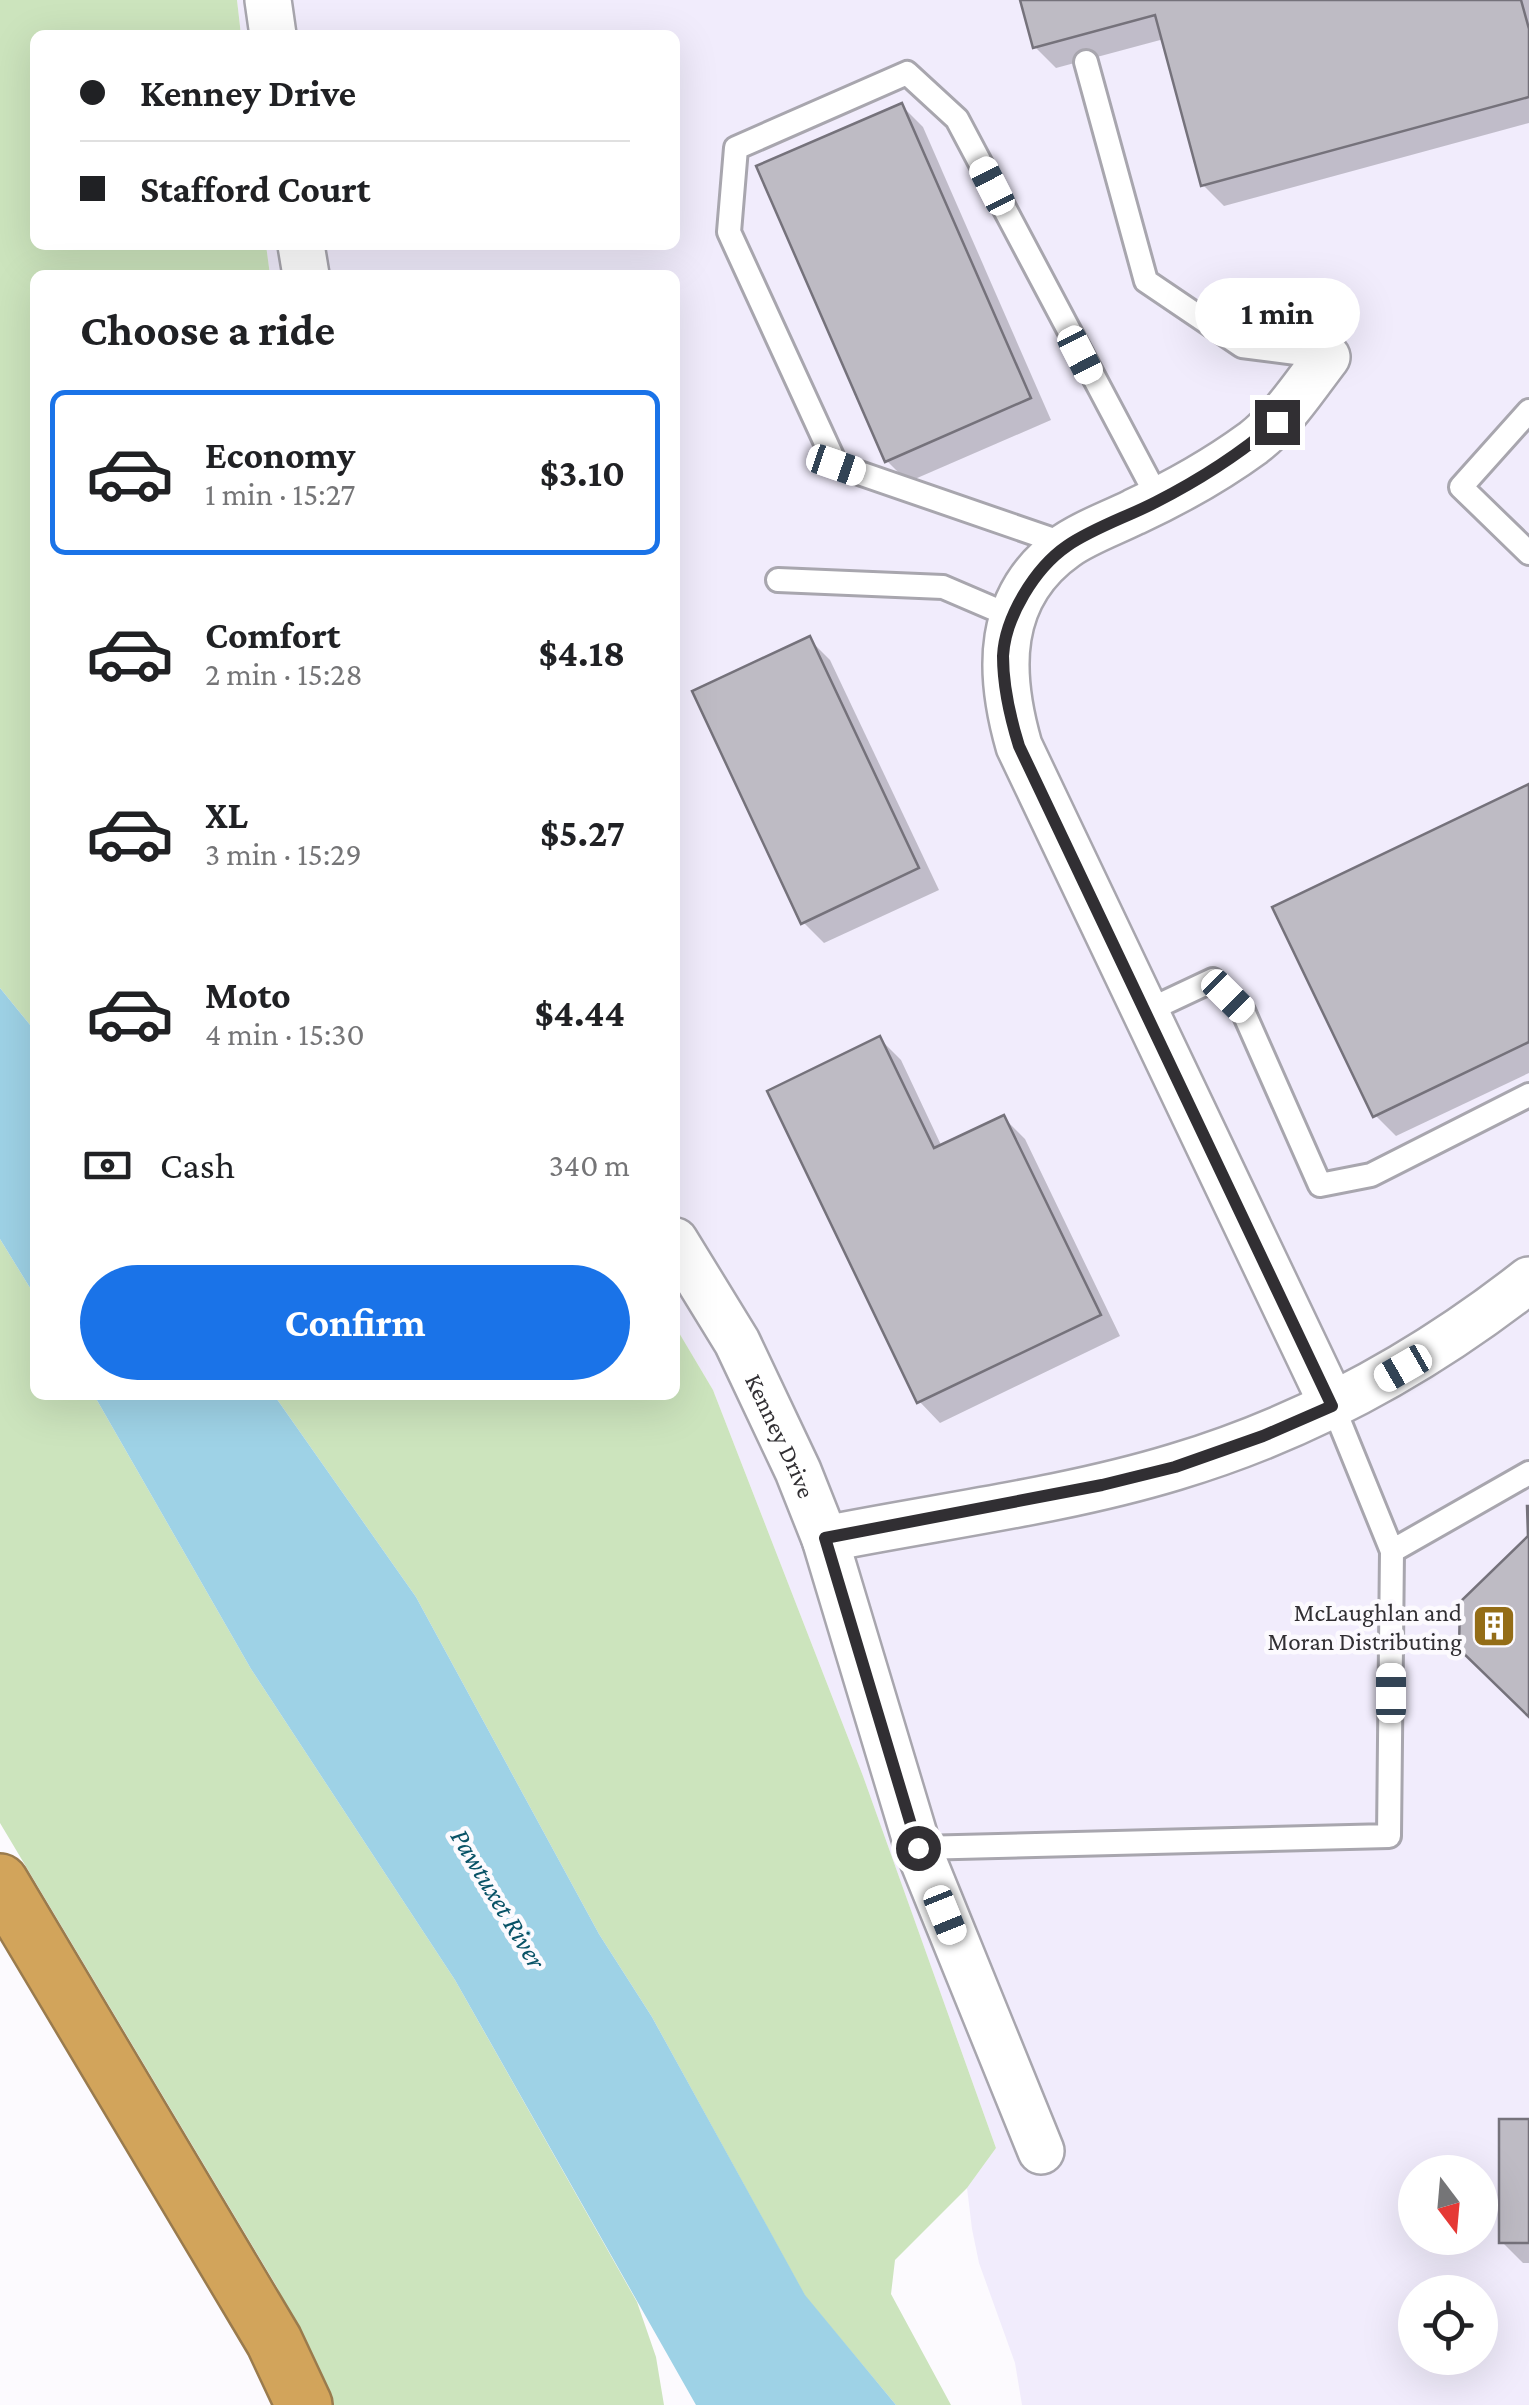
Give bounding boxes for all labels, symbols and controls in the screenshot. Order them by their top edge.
text: Kenney Drive [140,72,356,114]
car [965,152,1019,220]
text: Stafford Court [140,168,371,210]
callout: 1 min [1194,277,1360,347]
text: 1 min [1241,295,1314,331]
text: Choose a ride [80,305,335,355]
car [1053,321,1107,389]
route end [1255,400,1300,445]
icon: car [85,428,175,518]
text: Economy [205,434,355,476]
car [803,441,869,489]
text: $3.10 [540,452,625,494]
text: 1 min · 15:27 [205,476,355,512]
icon: car [85,608,175,698]
text: Comfort [205,614,341,656]
text: $4.18 [539,632,625,674]
text: 2 min · 15:28 [205,656,363,692]
icon: car [85,788,175,878]
text: XL [205,794,248,836]
text: $5.27 [540,812,625,854]
text: 3 min · 15:29 [205,836,362,872]
car [1196,964,1260,1028]
icon: car [85,968,175,1058]
text: Moto [205,974,291,1016]
text: $4.44 [535,992,625,1034]
text: 4 min · 15:30 [205,1016,365,1052]
icon: cash [80,1138,135,1193]
text: Cash [160,1144,235,1186]
text: 340 m [549,1147,630,1183]
button: Confirm [80,1265,630,1380]
car [1370,1340,1436,1396]
street label: Kenney Drive [740,1370,820,1502]
place label: McLaughlan and Moran Distributing [1268,1599,1462,1656]
building icon: McLaughlan and Moran Distributing [1471,1603,1517,1649]
car [1376,1663,1406,1723]
water label: Pawtuxet River [445,1823,553,1975]
route start [896,1826,941,1871]
car [920,1882,970,1948]
north arrow [1398,2155,1498,2255]
map controls [1398,2155,1498,2375]
button: locate [1398,2275,1498,2375]

